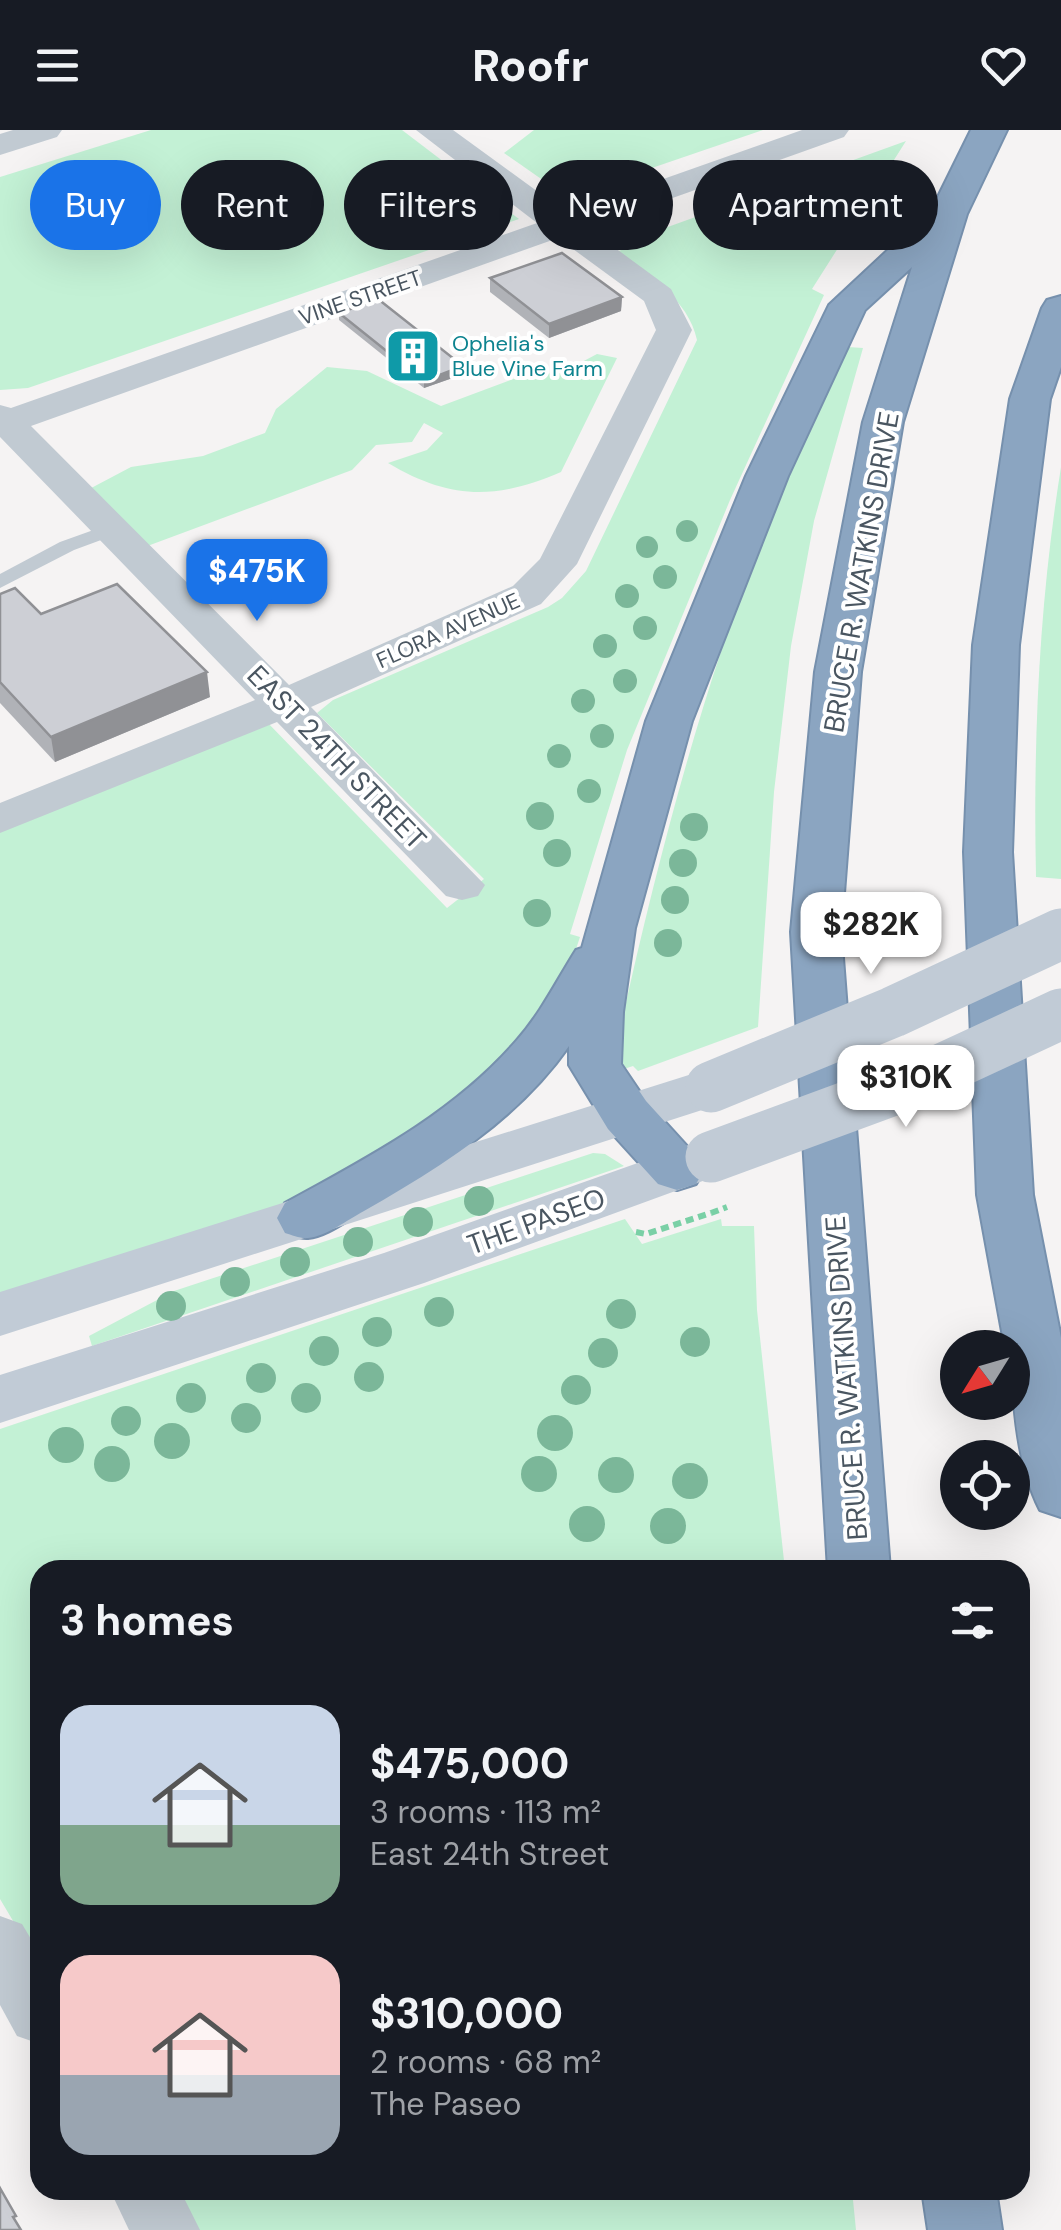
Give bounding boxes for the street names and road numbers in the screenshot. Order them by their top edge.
street label: VINE STREET [295,263,426,332]
street label: BRUCE R. WATKINS DRIVE [815,409,908,735]
street label: FLORA AVENUE [372,586,525,675]
street label: EAST 24TH STREET [239,657,434,857]
street label: THE PASEO [462,1179,610,1264]
street label: BRUCE R. WATKINS DRIVE [817,1215,876,1541]

